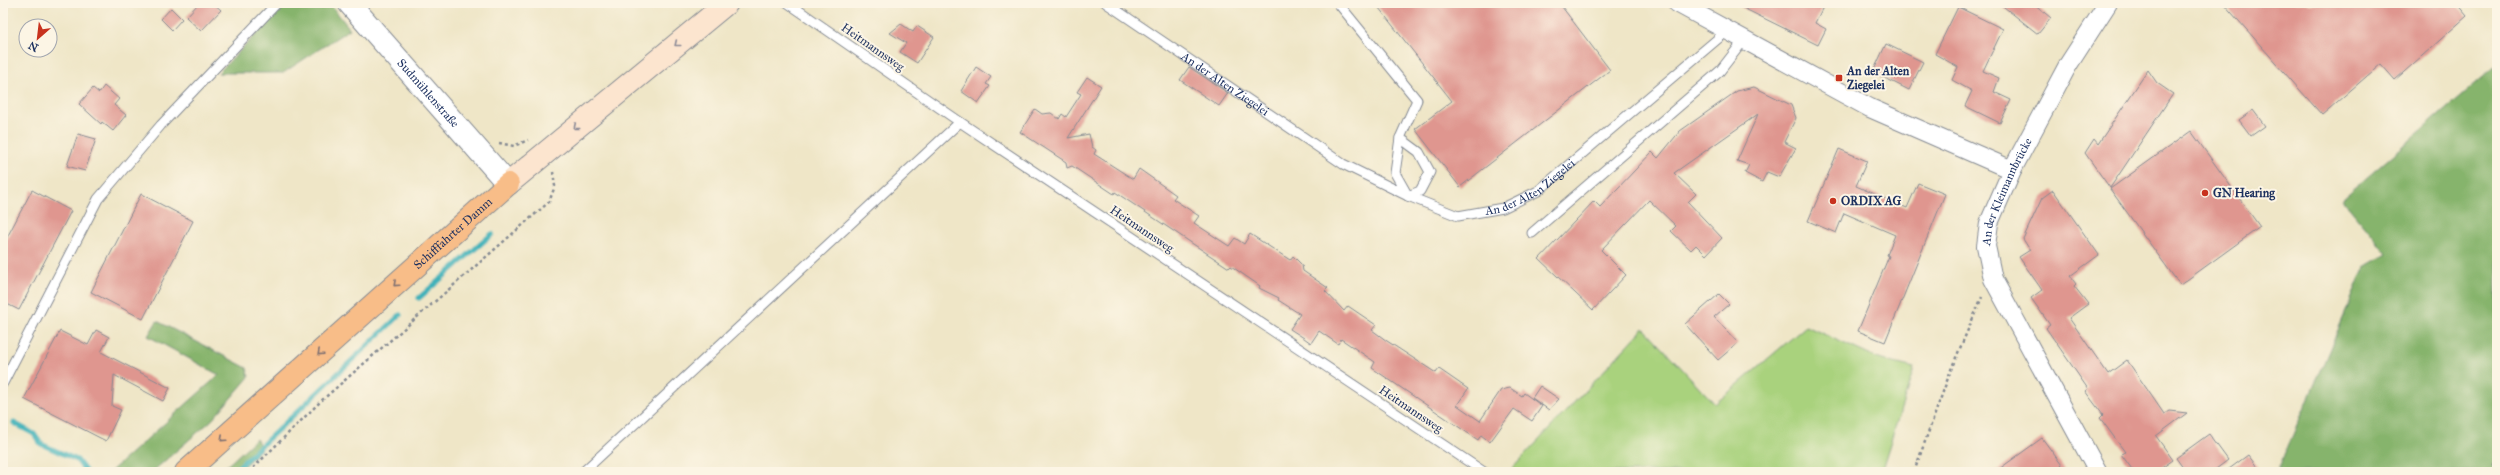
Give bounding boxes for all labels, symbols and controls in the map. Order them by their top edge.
north arrow [18,18,58,58]
street label: Heitmannsweg [838,20,907,75]
text: N [26,38,41,54]
one-way arrow [674,40,681,47]
street label: An der Alten Ziegelei [1178,49,1272,119]
street label: Sudmühlenstraße [394,56,462,130]
place label: An der Alten Ziegelei [1846,64,1910,93]
marker: An der Alten Ziegelei [1834,73,1844,83]
one-way arrow [574,122,581,129]
street label: An der Kleimannbrücke [1979,135,2035,247]
street label: An der Alten Ziegelei [1483,155,1578,218]
place label: GN Hearing [2213,186,2275,201]
marker: GN Hearing [2200,188,2210,198]
place label: ORDIX AG [1841,194,1902,208]
street label: Schifffahrter Damm [411,195,495,272]
marker: ORDIX AG [1828,196,1838,206]
street label: Heitmannsweg [1107,203,1177,256]
one-way arrow [393,280,401,287]
one-way arrow [317,348,325,355]
street label: Heitmannsweg [1376,383,1446,436]
one-way arrow [220,435,228,442]

